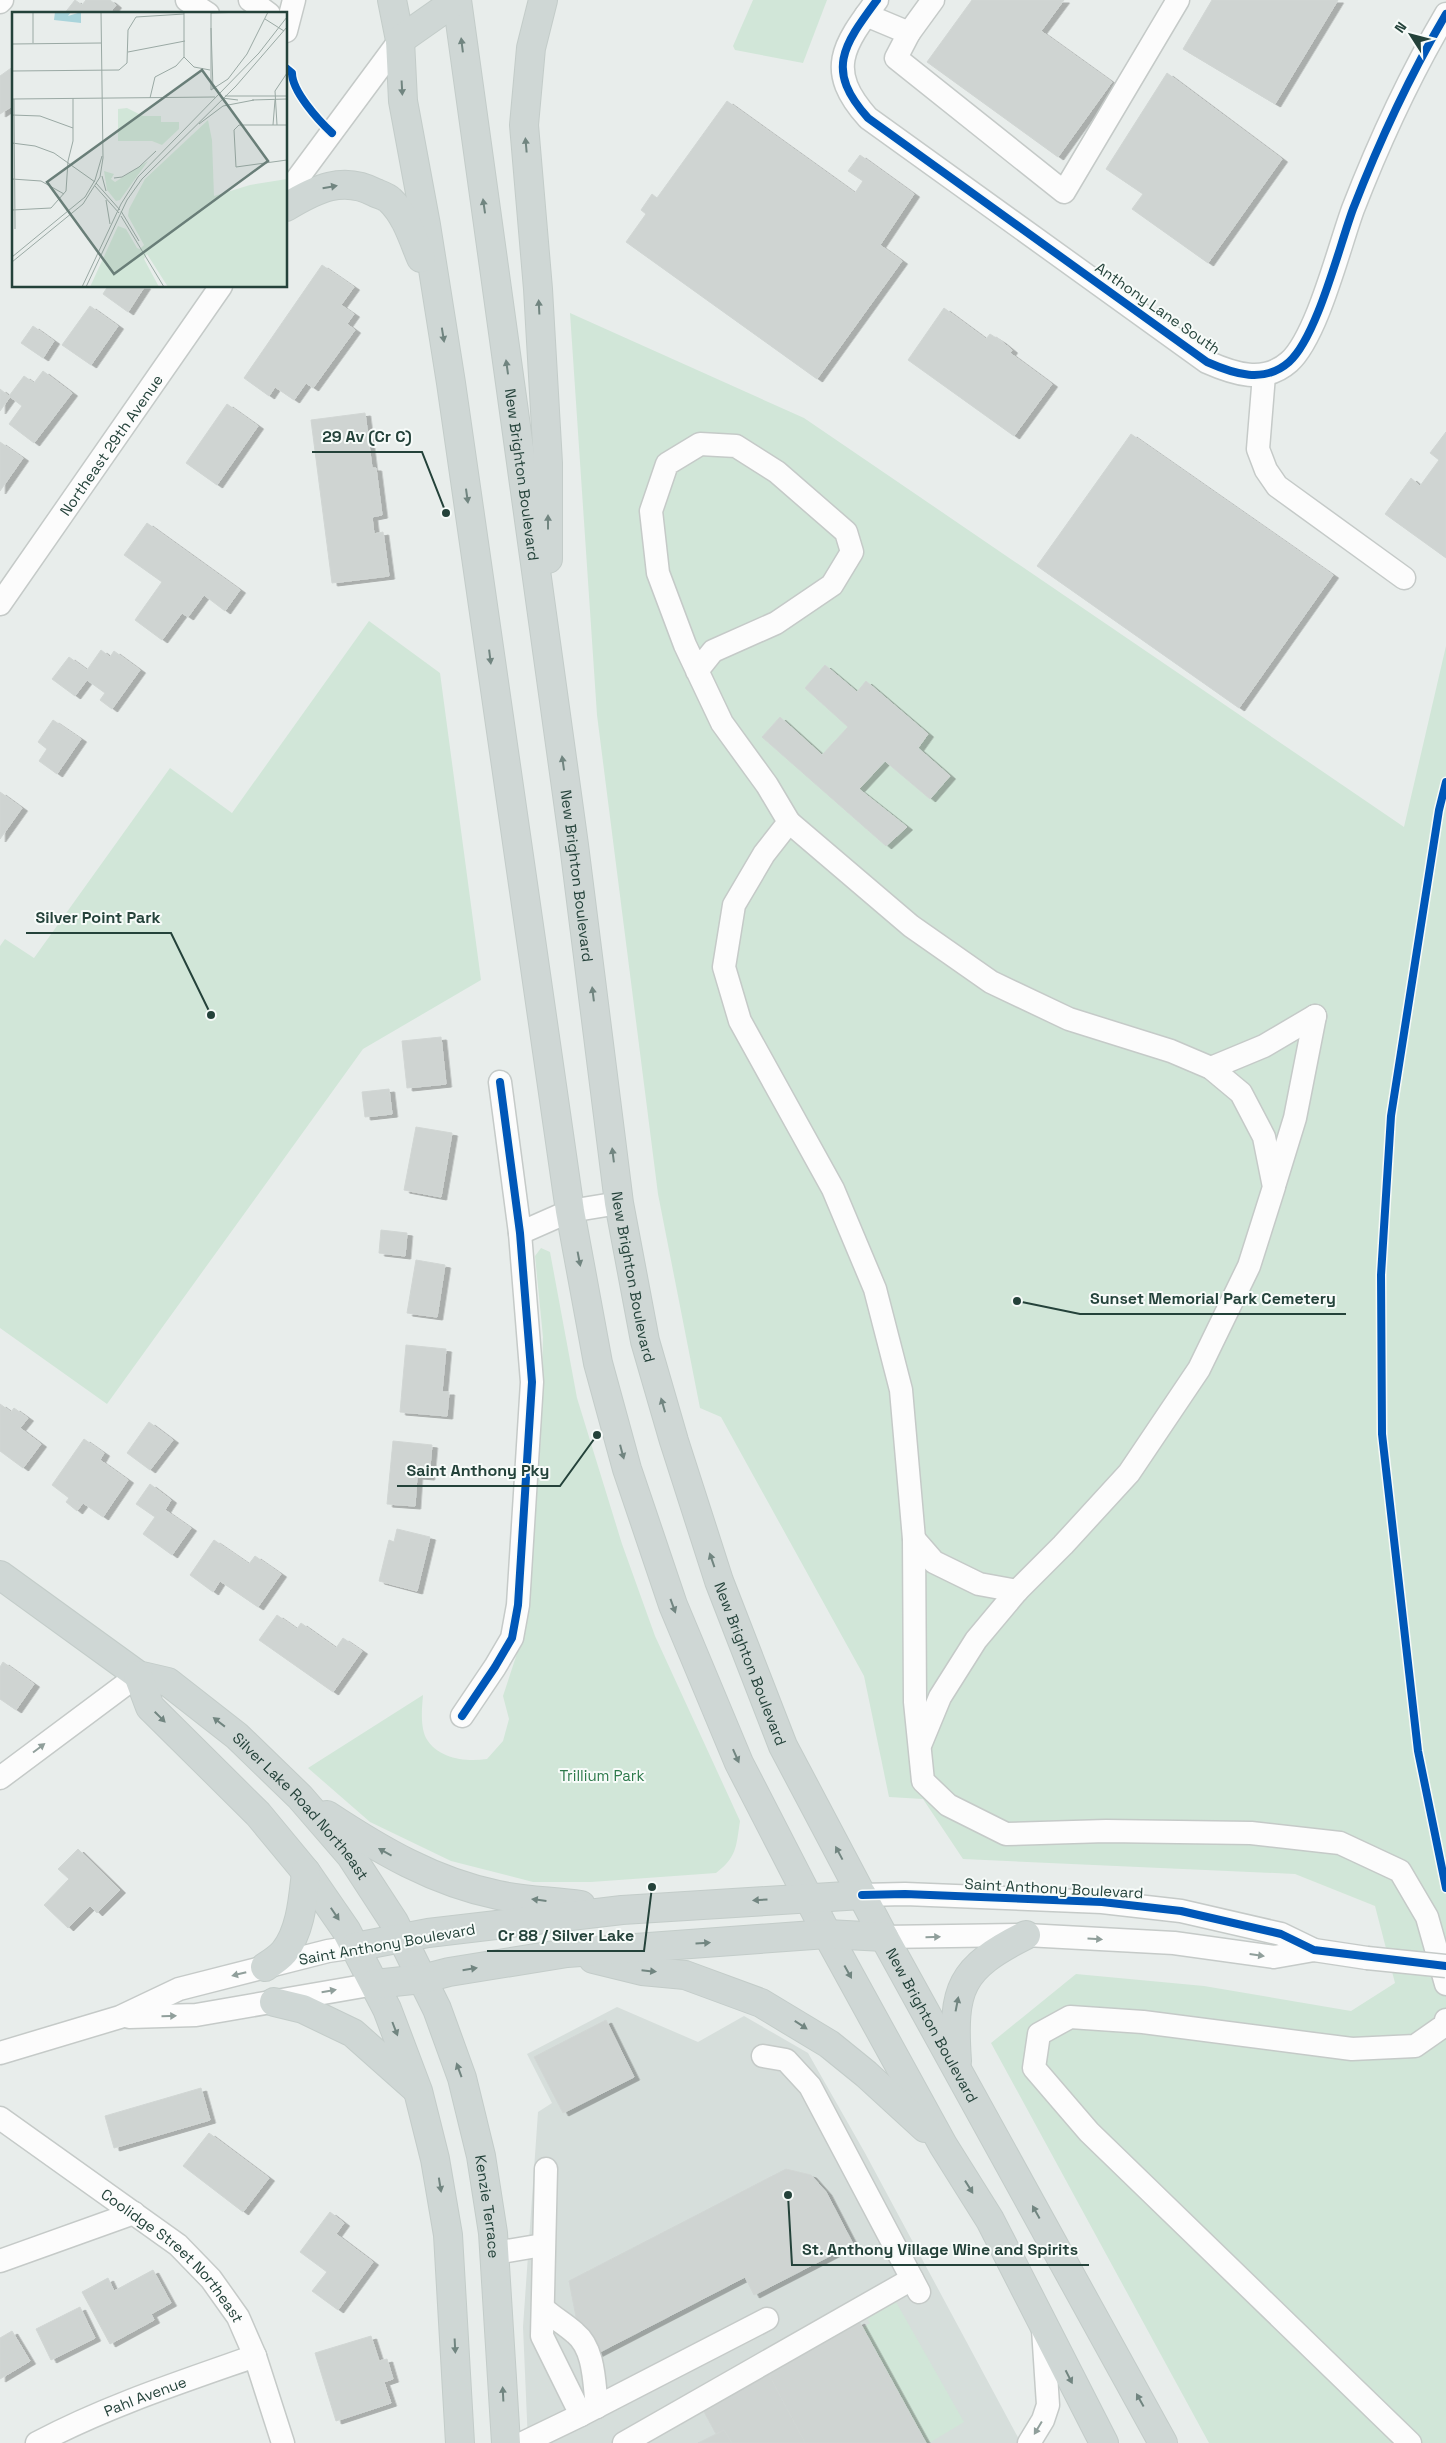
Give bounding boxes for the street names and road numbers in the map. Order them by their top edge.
street label: Anthony Lane South [1092,258,1224,358]
street label: Northeast 29th Avenue [55,370,167,519]
street label: New Brighton Boulevard [501,387,544,562]
street label: New Brighton Boulevard [557,788,598,963]
street label: New Brighton Boulevard [608,1190,660,1364]
street label: New Brighton Boulevard [711,1579,791,1748]
street label: Silver Lake Road Northeast [229,1728,373,1883]
street label: Saint Anthony Boulevard [964,1874,1144,1902]
street label: Saint Anthony Boulevard [297,1919,477,1969]
street label: New Brighton Boulevard [882,1944,983,2106]
street label: Kenzie Terrace [471,2153,504,2259]
street label: Coolidge Street Northeast [98,2184,249,2325]
street label: Pahl Avenue [101,2371,189,2420]

